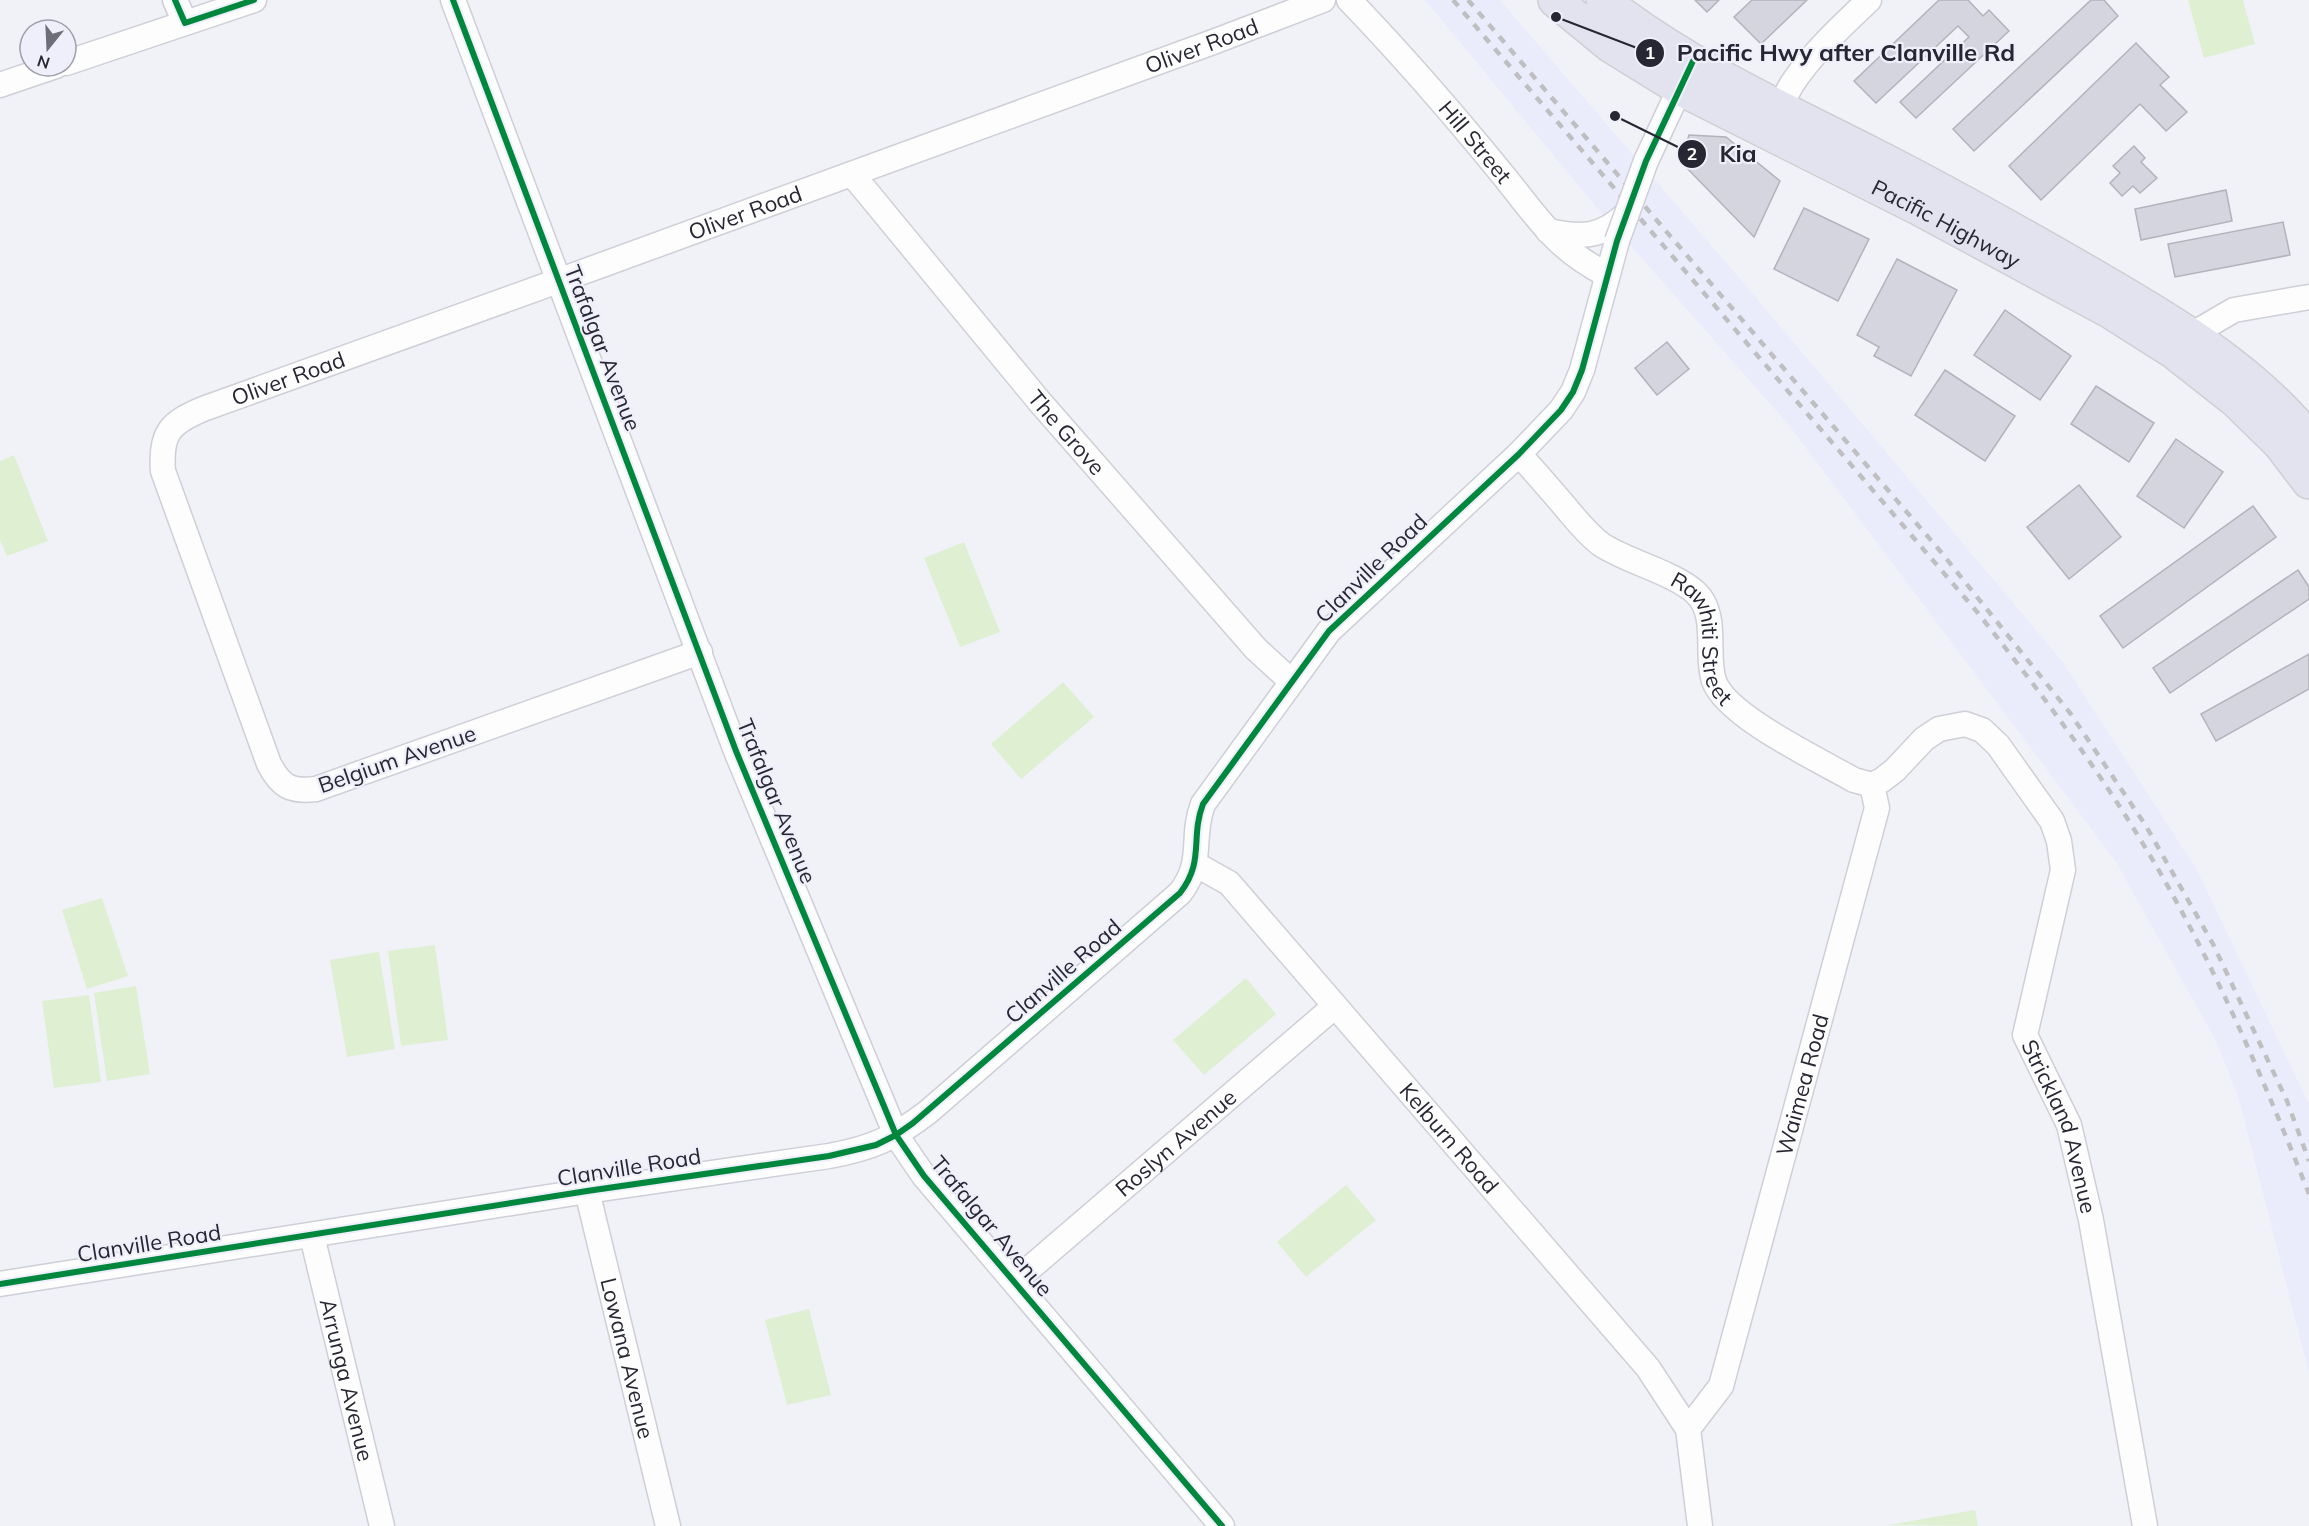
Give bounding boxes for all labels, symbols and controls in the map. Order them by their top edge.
street label: Oliver Road [1141,12,1262,80]
north arrow [18,18,78,78]
callout: Pacific Hwy after Clanville Rd [1635,32,2028,74]
text: Pacific Hwy after Clanville Rd [1677,37,2015,67]
text: 1 [1645,41,1655,64]
text: N [35,51,52,74]
street label: Hill Street [1433,95,1518,189]
callout: Kia [1677,133,1768,175]
text: Kia [1719,138,1757,168]
text: 2 [1687,142,1697,165]
street label: Pacific Highway [1867,173,2026,275]
street label: Oliver Road [685,179,806,246]
street label: Trafalgar Avenue [559,261,647,435]
street label: Oliver Road [228,345,349,412]
street label: The Grove [1022,384,1111,481]
street label: Clanville Road [1309,507,1433,629]
street label: Rawhiti Street [1666,565,1739,711]
street label: Trafalgar Avenue [731,714,823,888]
street label: Belgium Avenue [314,719,480,799]
street label: Clanville Road [999,913,1127,1029]
street label: Waimea Road [1770,1011,1835,1159]
street label: Strickland Avenue [2015,1035,2103,1216]
street label: Kelburn Road [1394,1077,1505,1199]
street label: Roslyn Avenue [1110,1083,1242,1203]
street label: Clanville Road [555,1142,703,1192]
street label: Trafalgar Avenue [925,1150,1059,1302]
street label: Clanville Road [75,1218,223,1268]
street label: Lowana Avenue [594,1275,660,1442]
street label: Arrunga Avenue [314,1296,380,1464]

